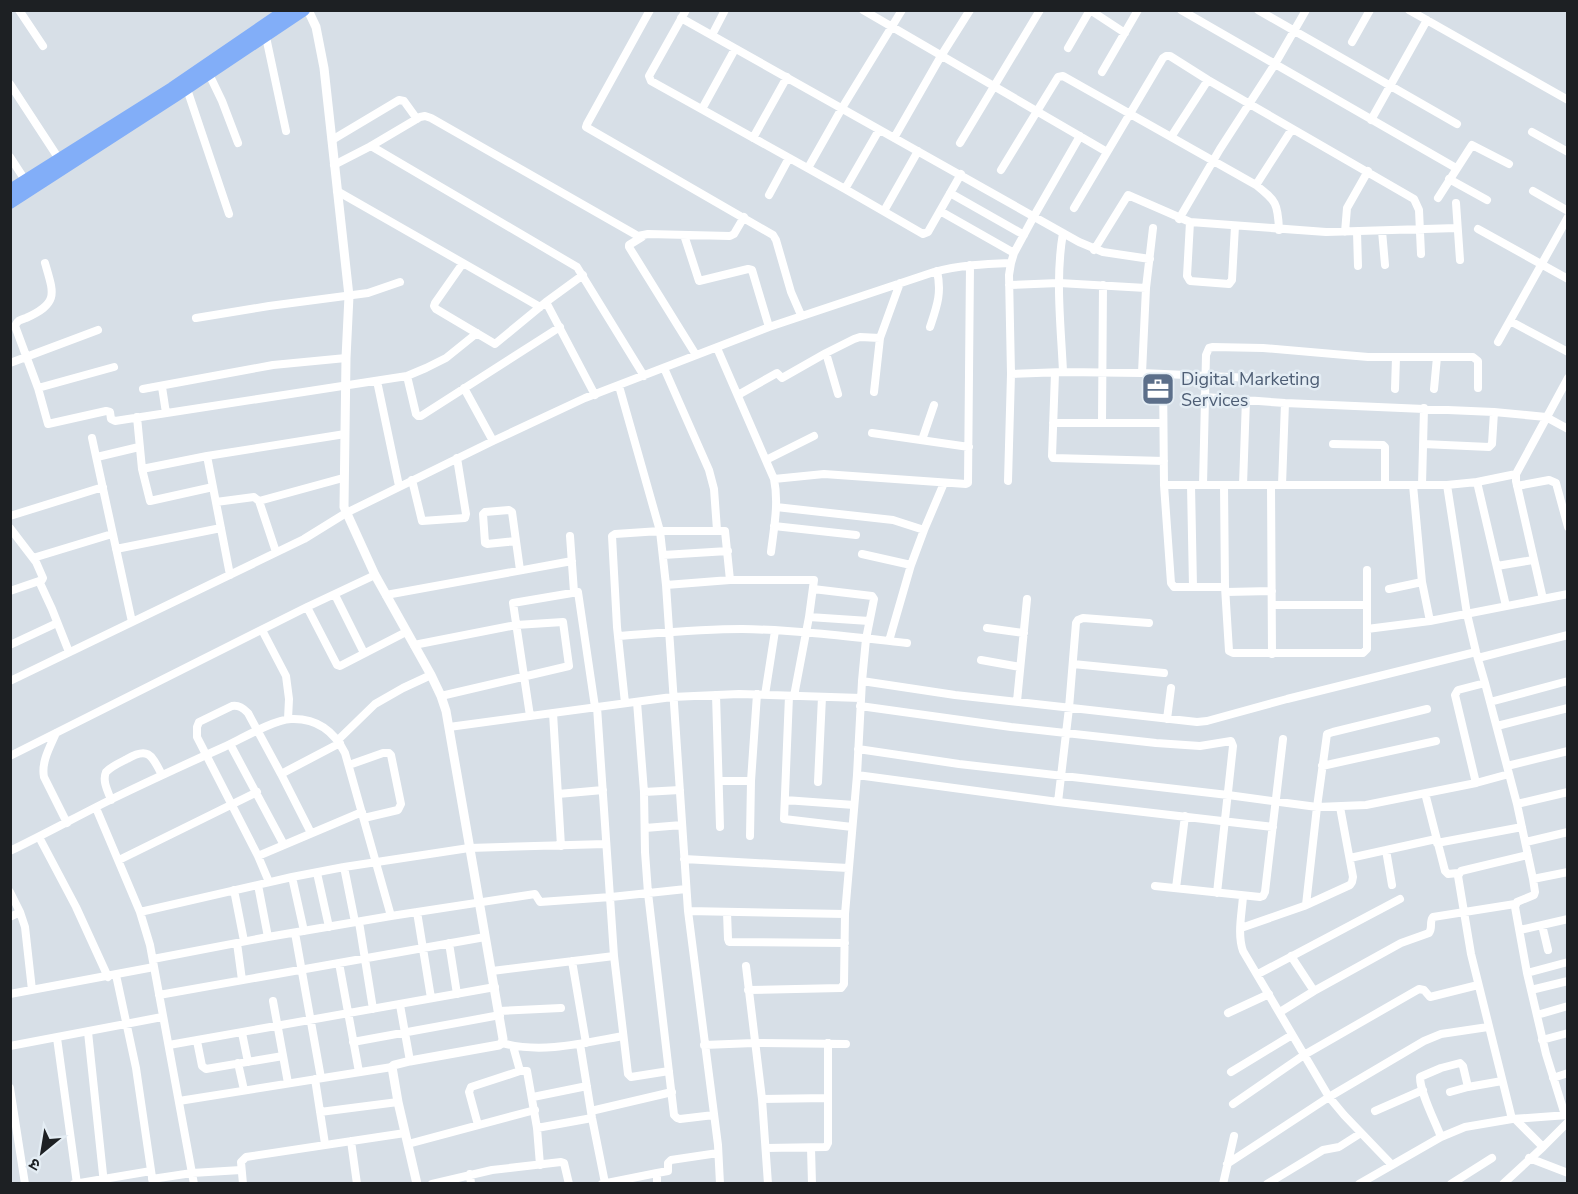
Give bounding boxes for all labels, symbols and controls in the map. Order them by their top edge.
place label: Digital Marketing Services [1181,367,1320,412]
office icon: Digital Marketing Services [1140,371,1176,407]
north arrow [12,1122,72,1182]
text: उ [25,1152,45,1176]

